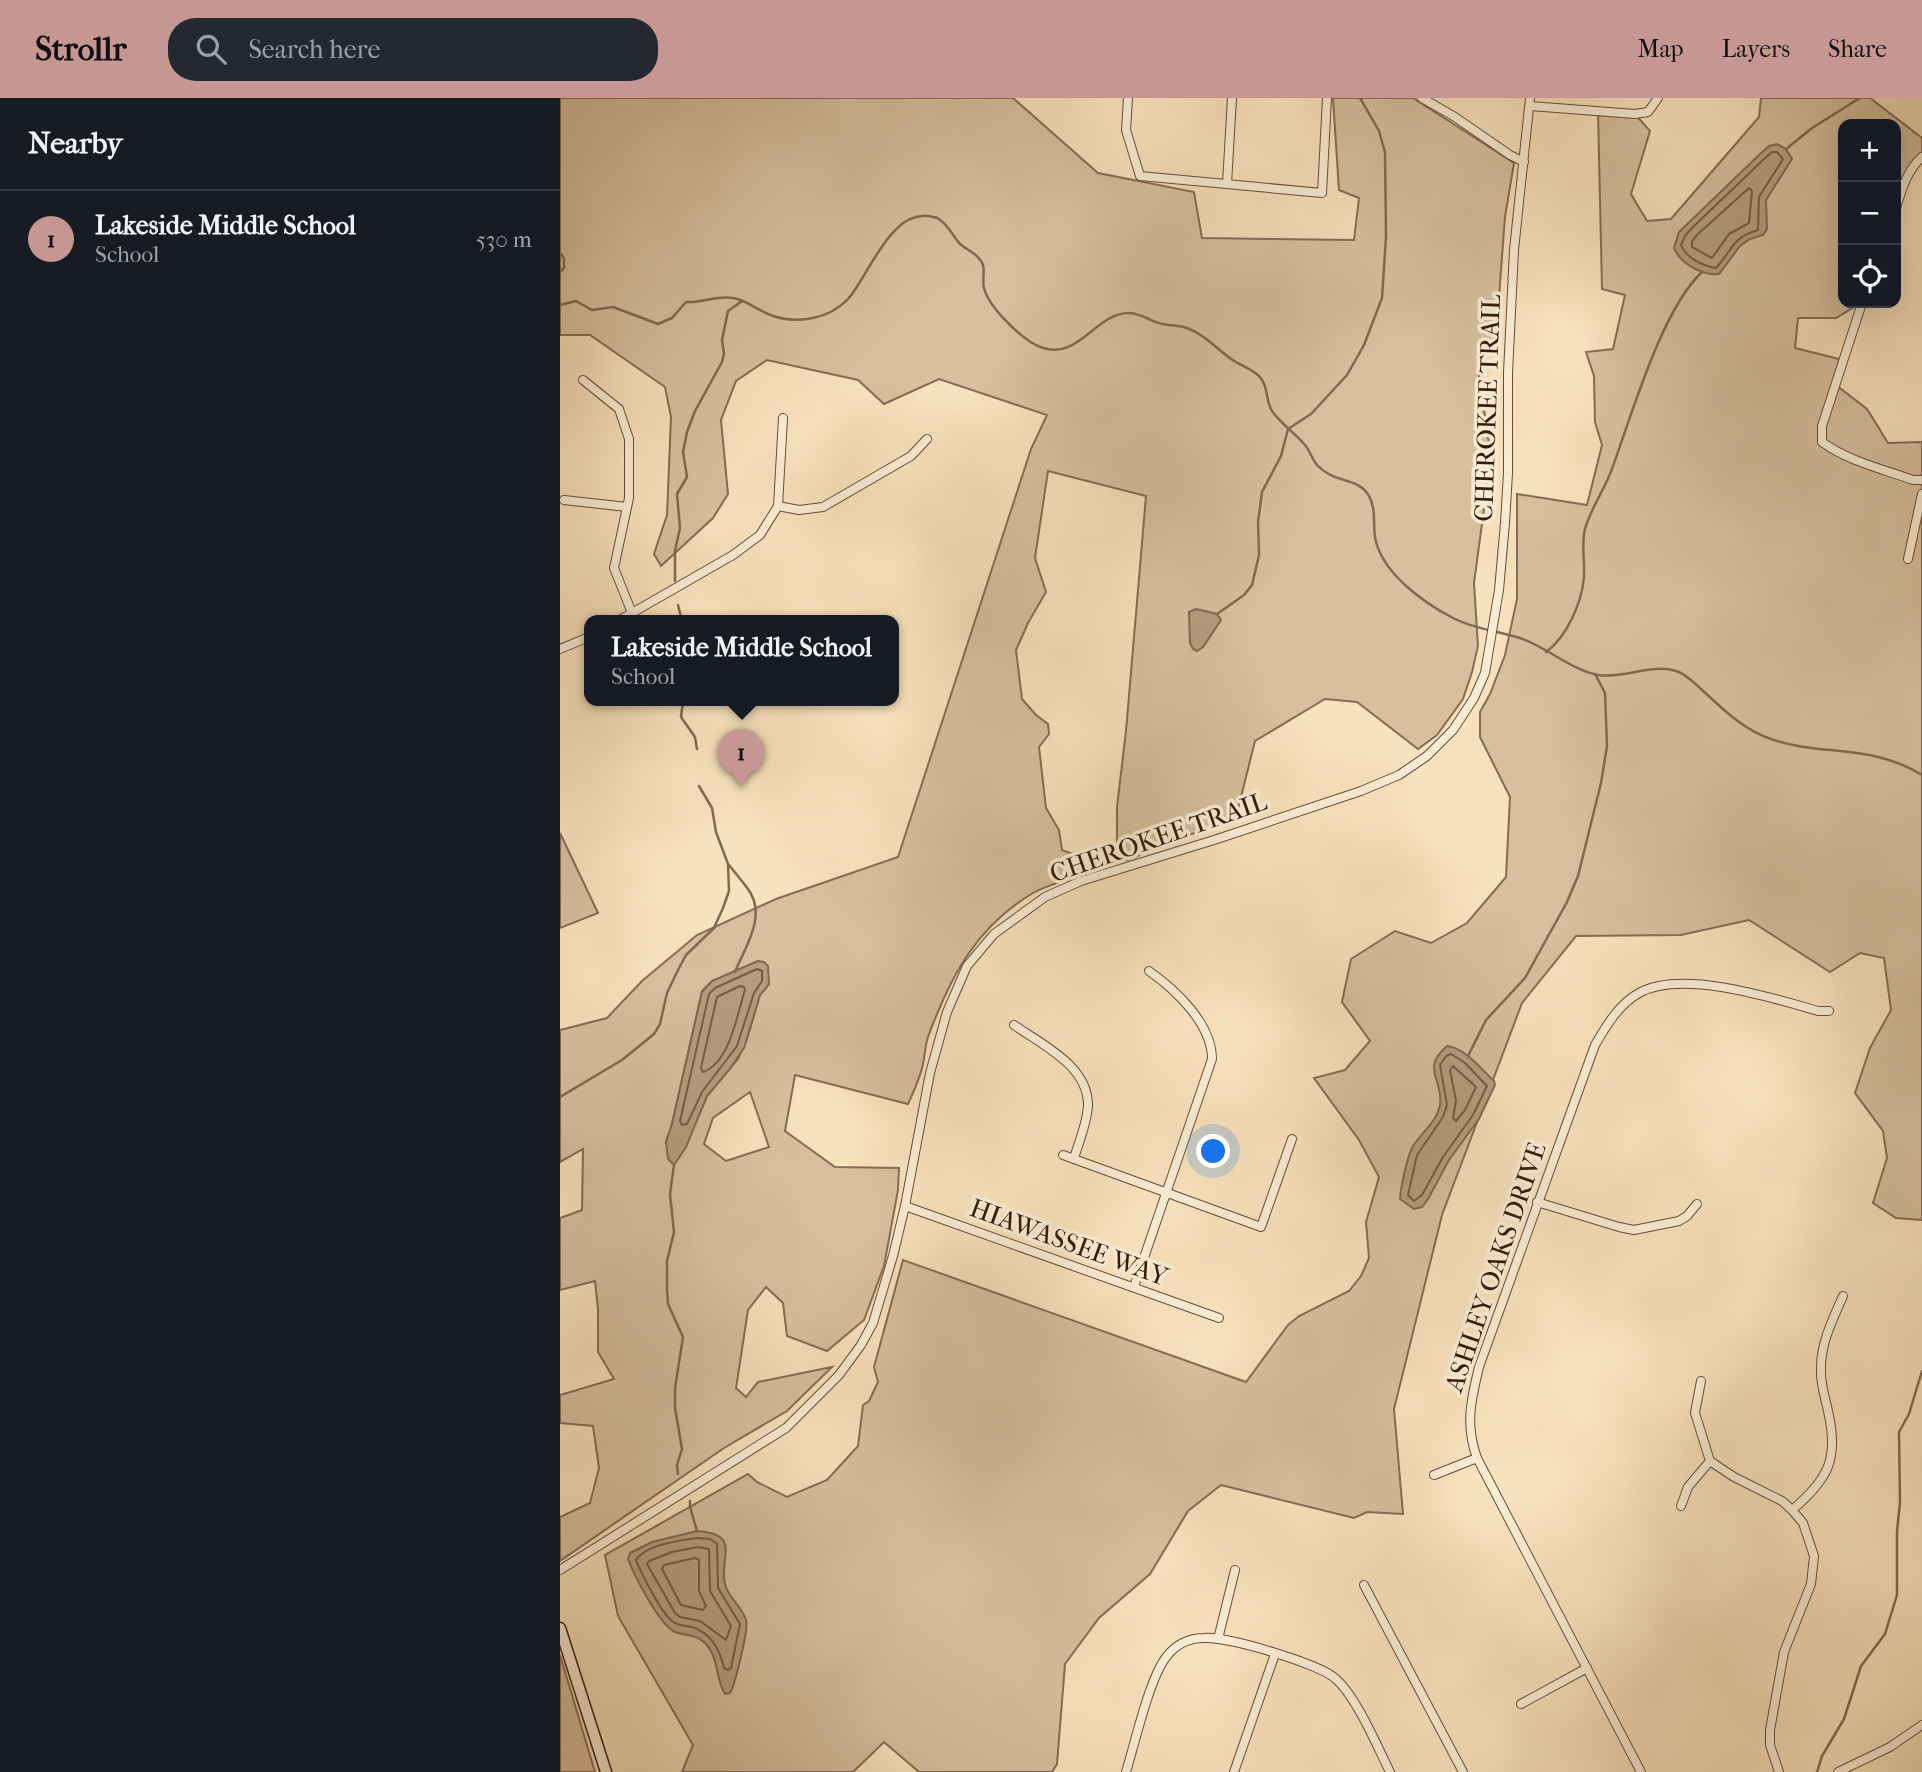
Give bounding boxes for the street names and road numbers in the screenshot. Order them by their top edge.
street label: CHEROKEE TRAIL [1468,293,1507,522]
street label: CHEROKEE TRAIL [1046,786,1271,889]
street label: ASHLEY OAKS DRIVE [1438,1138,1553,1397]
street label: HIAWASSEE WAY [966,1192,1173,1293]

